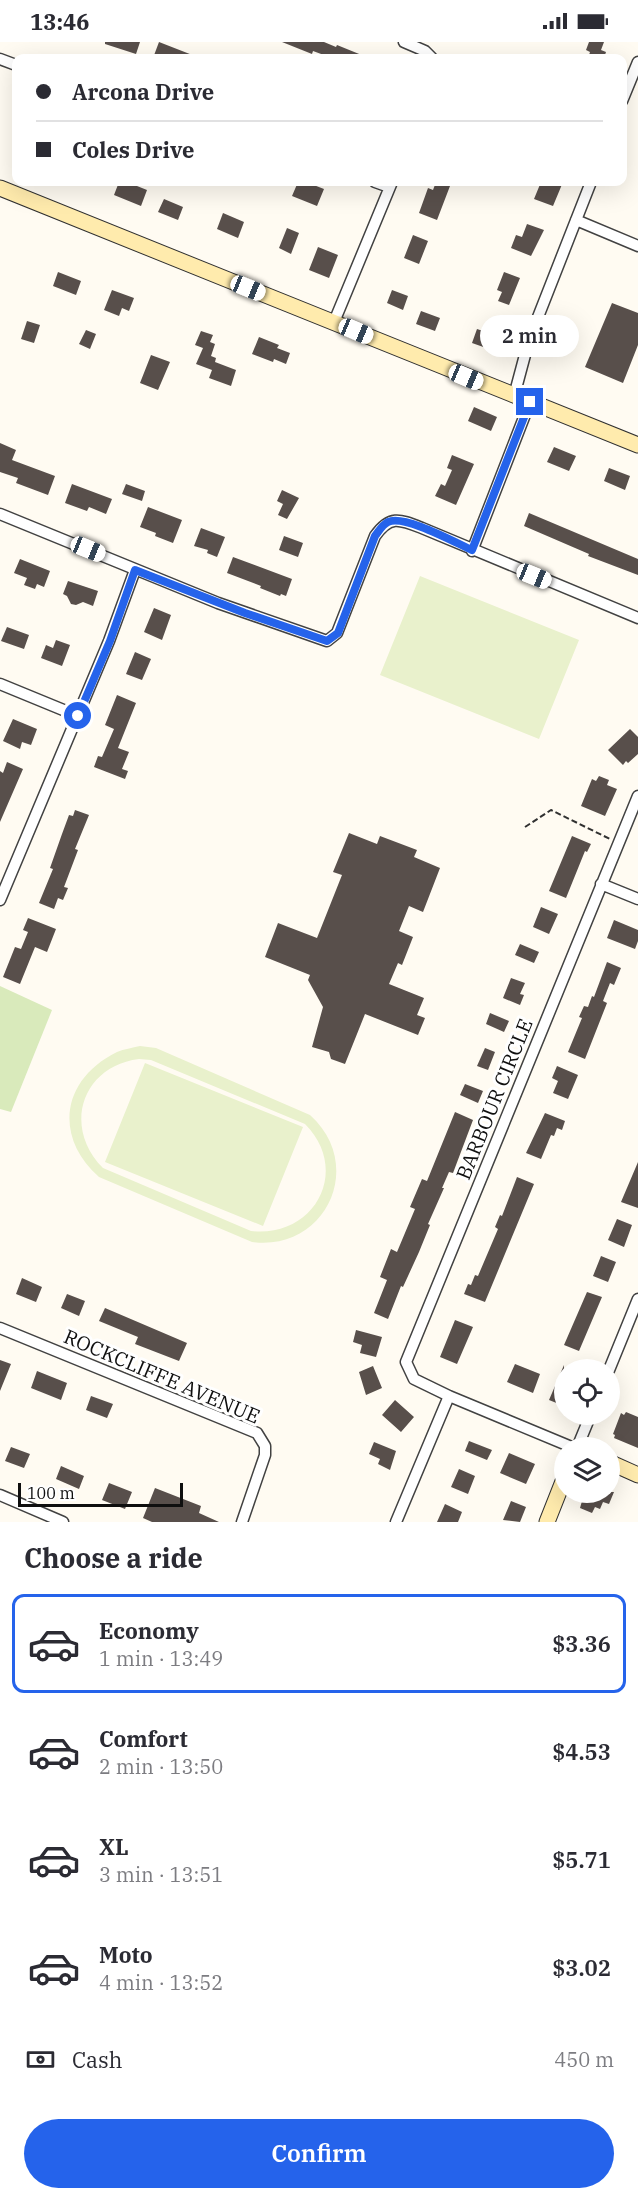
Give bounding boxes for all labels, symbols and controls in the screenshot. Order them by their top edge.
text: 13:46 [30,7,89,36]
text: Arcona Drive [72,77,214,106]
text: Coles Drive [72,135,194,164]
car [228,273,268,303]
callout: 2 min [480,315,580,357]
car [336,316,376,346]
text: 2 min [502,322,557,349]
car [446,362,486,392]
route end [516,388,543,415]
car [68,534,108,564]
car [514,561,554,591]
route start [64,702,91,729]
street label: BARBOUR CIRCLE [449,1014,539,1184]
street label: ROCKCLIFFE AVENUE [60,1322,264,1430]
map controls [554,1359,620,1503]
button: locate [554,1359,620,1425]
button: layers [554,1437,620,1503]
scale bar [18,1480,183,1508]
text: 100 m [27,1483,75,1503]
text: Choose a ride [24,1540,203,1575]
text: Economy [99,1616,199,1645]
icon: car [27,1617,81,1671]
text: $3.36 [552,1629,611,1658]
text: 1 min · 13:49 [99,1645,223,1672]
text: Comfort [99,1724,188,1753]
icon: car [27,1725,81,1779]
text: $4.53 [552,1737,611,1766]
text: 2 min · 13:50 [99,1753,223,1780]
text: XL [99,1832,129,1861]
icon: car [27,1833,81,1887]
text: $5.71 [552,1845,611,1874]
text: 3 min · 13:51 [99,1861,223,1888]
text: Moto [99,1940,153,1969]
icon: car [27,1941,81,1995]
text: $3.02 [552,1953,611,1982]
text: 4 min · 13:52 [99,1969,223,1996]
icon: cash [24,2043,57,2076]
text: Cash [72,2045,123,2074]
text: 450 m [554,2046,614,2073]
button: Confirm [24,2119,614,2188]

